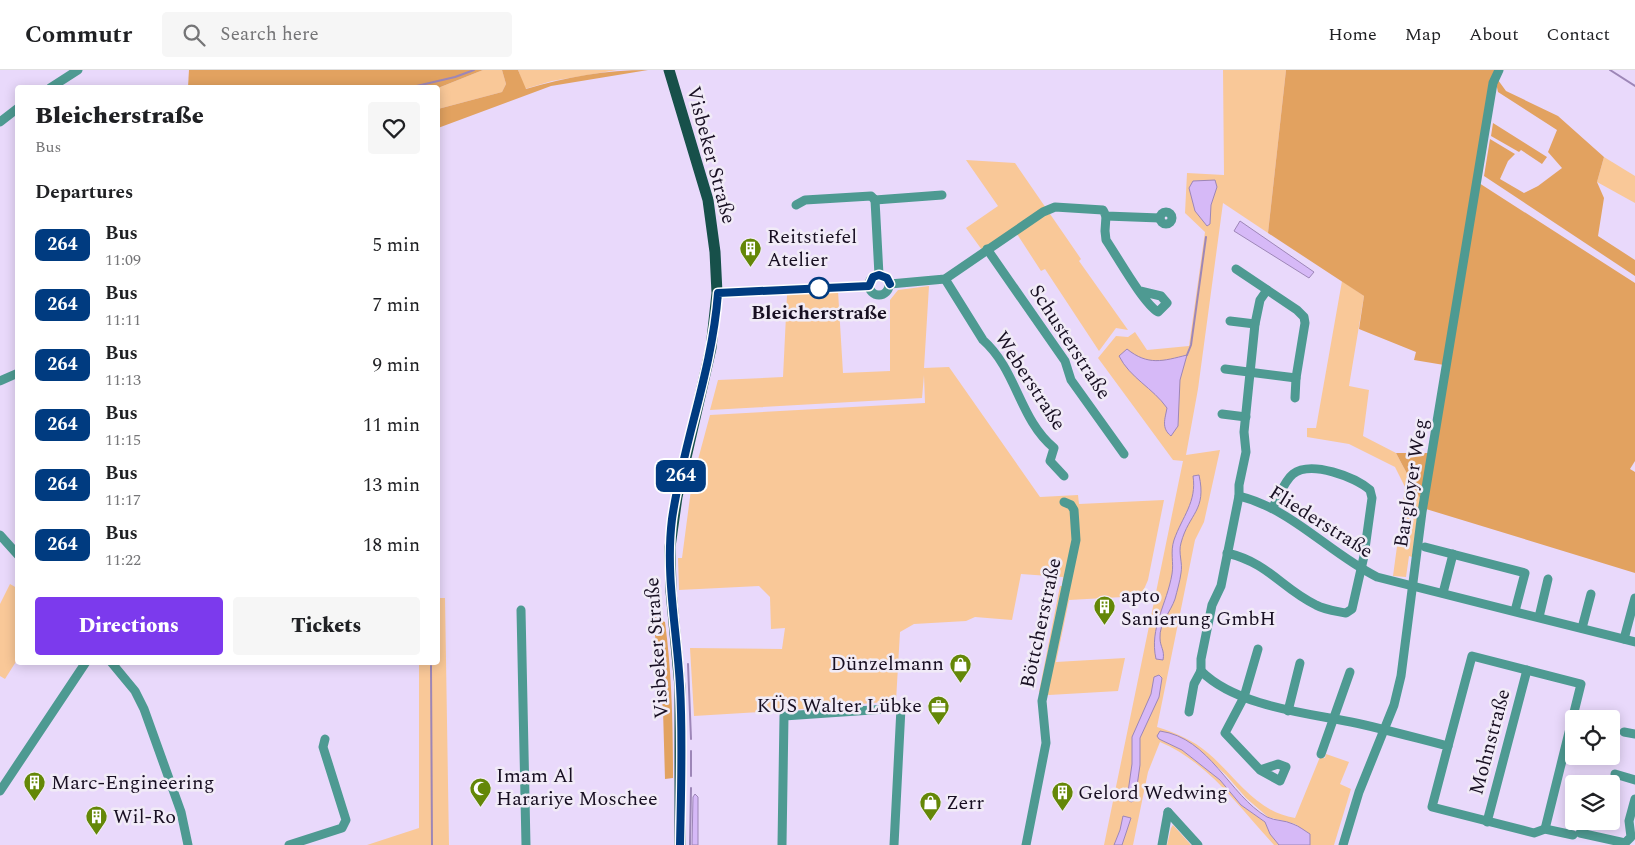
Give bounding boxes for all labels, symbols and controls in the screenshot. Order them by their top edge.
search box [162,12,512,57]
text: Commutr [25,17,132,53]
text: Search here [220,20,319,49]
icon: search [180,21,208,49]
text: Home [1328,21,1377,48]
text: Map [1405,21,1441,48]
text: About [1469,21,1519,48]
text: Contact [1547,21,1610,48]
street label: Visbeker Straße [678,83,744,227]
text: Bleicherstraße [35,98,204,134]
button: heart [368,102,420,154]
text: Bus [35,135,61,159]
text: Departures [35,178,133,207]
text: Bus [105,219,138,248]
place label: Reitstiefel Atelier [767,222,857,275]
text: 264 [47,231,78,258]
text: 5 min [372,231,420,260]
building icon: Reitstiefel Atelier [739,236,763,267]
text: 11:09 [105,248,141,272]
marker: Bleicherstraße [808,277,830,299]
street label: Schusterstraße [1021,278,1119,406]
text: Bus [105,279,138,308]
text: 264 [47,291,78,318]
text: 7 min [372,291,420,320]
place label: Bleicherstraße [751,298,887,328]
text: 11:11 [105,308,141,332]
street label: Weberstraße [987,325,1073,437]
text: Bus [105,339,138,368]
text: 264 [47,351,78,378]
text: 9 min [372,351,420,380]
text: 11:13 [105,368,141,392]
text: Bus [105,399,138,428]
text: 264 [47,411,78,438]
text: 11 min [363,411,420,440]
street label: Bargloyer Weg [1386,416,1436,550]
text: 11:15 [105,428,141,452]
text: Bus [105,459,138,488]
line badge: 264 [652,460,710,492]
text: 264 [666,462,696,489]
text: 264 [47,471,78,498]
text: 13 min [363,471,420,500]
street label: Fliederstraße [1263,478,1379,566]
text: 11:17 [105,488,141,512]
text: Bus [105,519,138,548]
text: 264 [47,531,78,558]
text: 18 min [363,531,420,560]
text: 11:22 [105,548,141,572]
street label: Böttcherstraße [1013,555,1069,691]
street label: Visbeker Straße [637,576,677,720]
place label: apto Sanierung GmbH [1121,581,1276,634]
building icon: apto Sanierung GmbH [1093,595,1117,626]
button: Directions [35,597,223,655]
button: Tickets [233,597,420,655]
place label: Dünzelmann [831,649,944,679]
shop icon: Dünzelmann [948,652,972,683]
street label: Mohnstraße [1461,686,1519,798]
place label: KÜS Walter Lübke [756,691,922,721]
office icon: KÜS Walter Lübke [926,694,950,725]
map controls [1565,710,1620,830]
button: locate [1565,710,1620,765]
place label: Imam Al Harariye Moschee [496,761,658,814]
place label: Marc-Engineering [51,768,214,798]
building icon: Marc-Engineering [23,771,47,802]
button: layers [1565,775,1620,830]
mosque icon: Imam Al Harariye Moschee [468,776,492,807]
place label: Gelord Wedwing [1078,778,1228,808]
building icon: Gelord Wedwing [1050,781,1074,812]
place label: Zerr [946,788,984,818]
shop icon: Zerr [918,791,942,822]
place label: Wil-Ro [113,802,176,832]
building icon: Wil-Ro [85,805,109,836]

